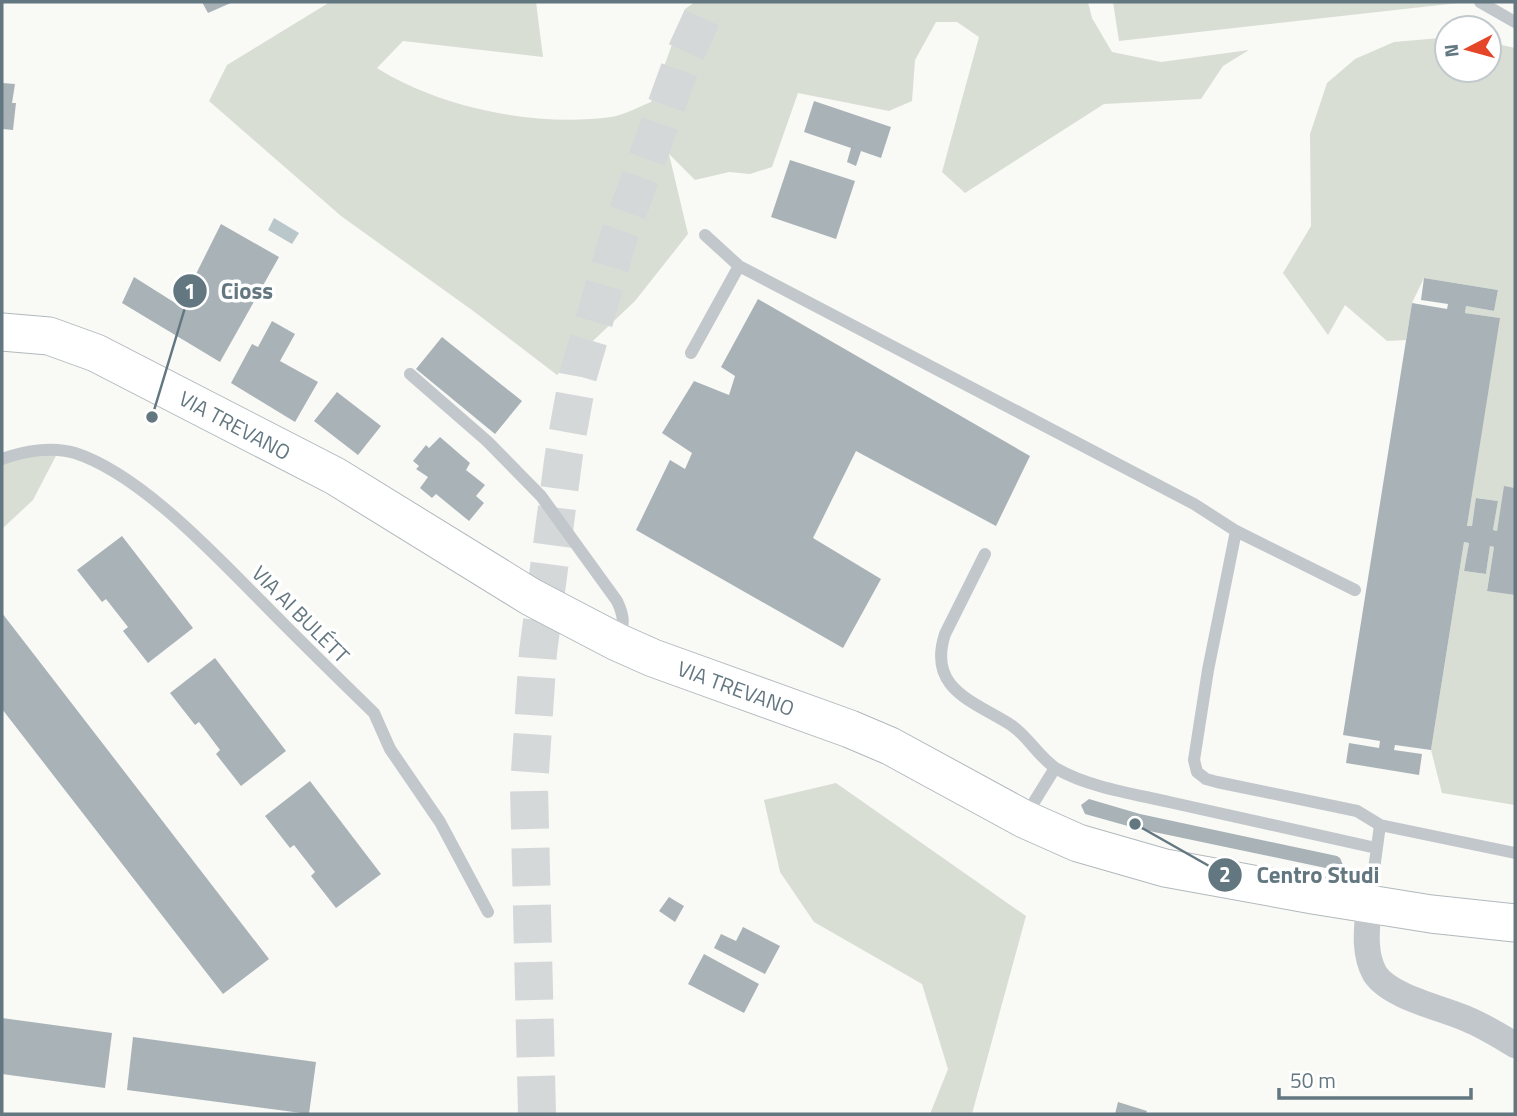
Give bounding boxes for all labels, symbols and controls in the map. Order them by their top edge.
north arrow [1433,14,1503,84]
text: N [1435,43,1466,59]
callout: Cioss [172,269,288,313]
text: Cioss [221,273,273,308]
text: 1 [184,275,196,307]
street label: VIA TREVANO [173,382,297,468]
street label: VIA AI BULÉTT [245,558,357,670]
street label: VIA TREVANO [673,652,799,724]
callout: Centro Studi [1207,853,1393,897]
text: Centro Studi [1256,857,1380,892]
text: 2 [1219,858,1231,890]
scale bar [1279,1056,1472,1100]
text: 50 m [1290,1064,1336,1096]

